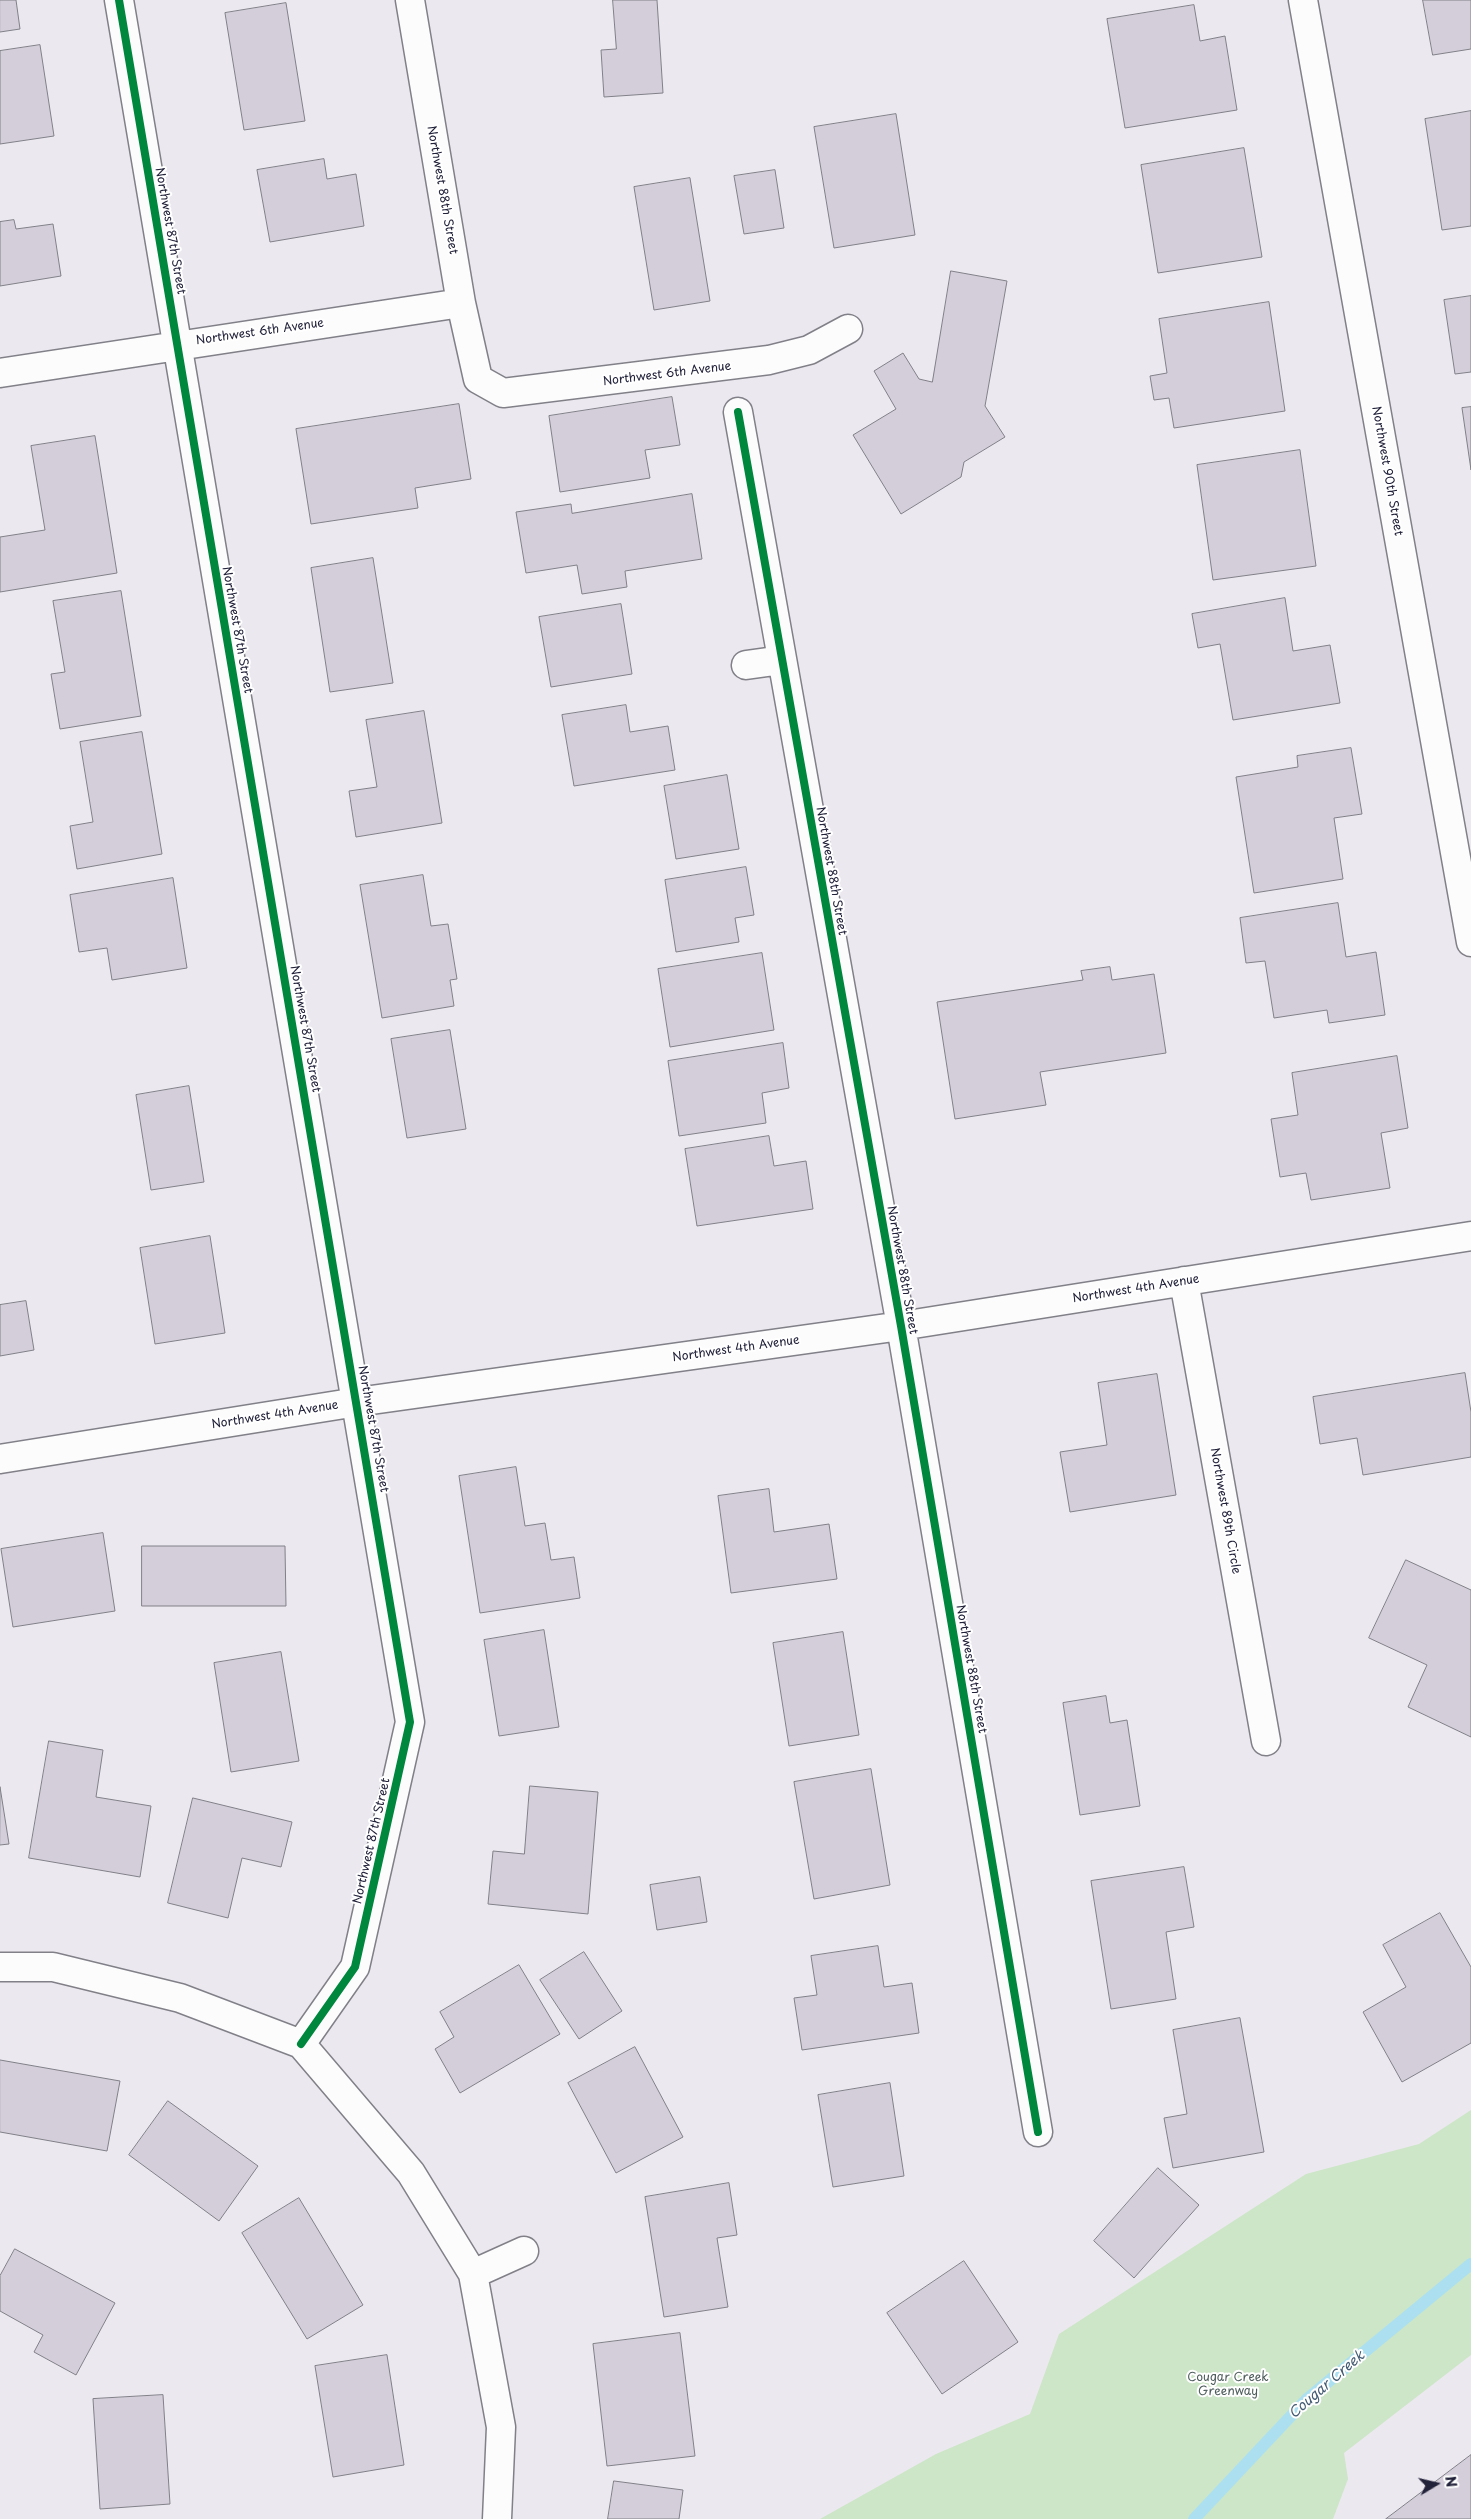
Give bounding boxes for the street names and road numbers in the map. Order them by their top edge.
street label: Northwest 88th Street [424,125,460,255]
street label: Northwest 87th Street [152,166,188,296]
street label: Northwest 6th Avenue [195,316,325,348]
street label: Northwest 6th Avenue [602,359,732,389]
street label: Northwest 90th Street [1369,405,1405,537]
street label: Northwest 87th Street [219,565,255,695]
street label: Northwest 88th Street [813,806,849,936]
street label: Northwest 87th Street [287,964,323,1094]
street label: Northwest 88th Street [884,1205,920,1335]
street label: Northwest 4th Avenue [1072,1272,1200,1306]
street label: Northwest 4th Avenue [672,1333,800,1365]
street label: Northwest 87th Street [355,1364,391,1494]
street label: Northwest 4th Avenue [211,1398,339,1432]
street label: Northwest 89th Circle [1207,1447,1243,1575]
street label: Northwest 88th Street [953,1604,989,1734]
street label: Northwest 87th Street [351,1777,393,1905]

